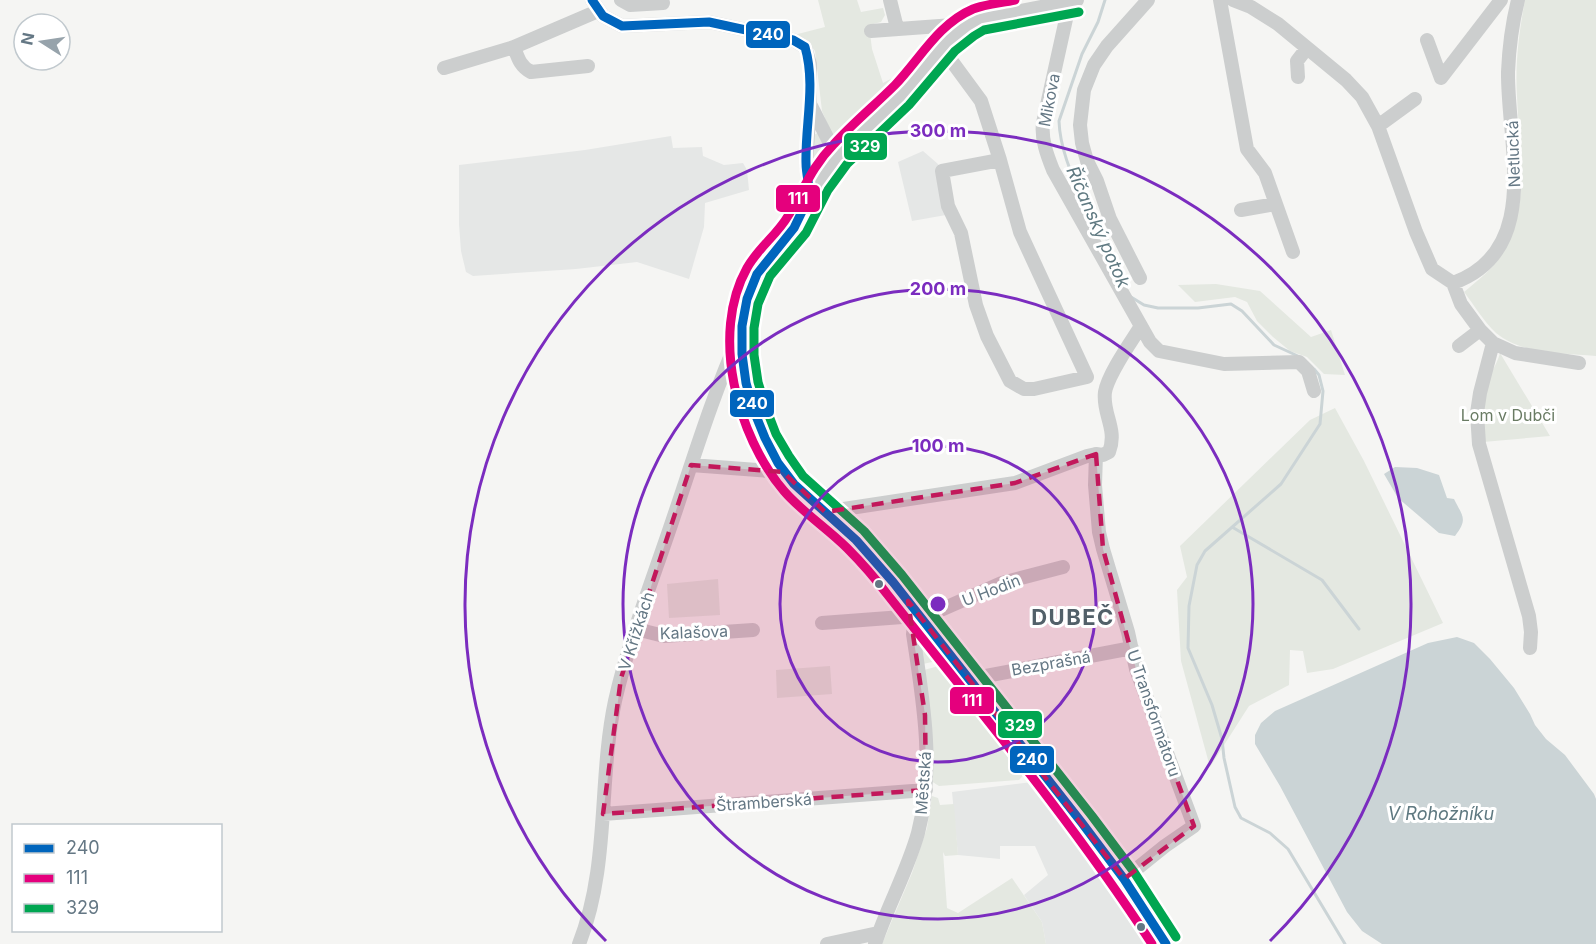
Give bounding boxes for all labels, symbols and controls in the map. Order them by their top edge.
north arrow [12,12,72,72]
line badge: 240 [745,20,791,49]
text: 240 [752,24,784,44]
text: N [16,31,38,47]
street label: Mikova [1034,72,1064,128]
text: 300 m [910,120,966,141]
street label: Netlucká [1502,120,1524,188]
line badge: 329 [843,132,888,161]
text: 329 [850,136,880,156]
water label: Říčanský potok [1062,162,1136,292]
line badge: 111 [775,184,821,213]
text: 111 [788,188,808,208]
text: 200 m [910,278,966,299]
line badge: 240 [729,389,775,418]
text: 240 [736,393,768,413]
park label: Lom v Dubči [1461,405,1555,425]
text: 100 m [912,435,964,456]
street label: U Hodin [959,570,1023,610]
unlabelled marker [873,578,885,590]
street label: V Křížkách [614,589,658,673]
centre of rings [928,594,948,614]
district label: DUBEČ [1031,604,1115,630]
street label: Kalašova [660,621,728,643]
street label: Bezprašná [1010,646,1092,680]
street label: U Transformátoru [1123,647,1185,779]
line badge: 111 [949,686,995,715]
text: 111 [962,690,982,710]
line badge: 329 [997,710,1043,739]
text: 329 [1005,715,1035,735]
line badge: 240 [1009,745,1055,774]
text: 240 [1016,749,1048,769]
street label: Městská [911,751,935,815]
street label: Štramberská [715,789,813,815]
water label: V Rohožníku [1388,803,1494,824]
legend [12,824,222,932]
text: 240 [66,837,100,858]
text: 111 [66,867,88,888]
text: 329 [66,897,99,918]
unlabelled marker [1135,921,1147,933]

